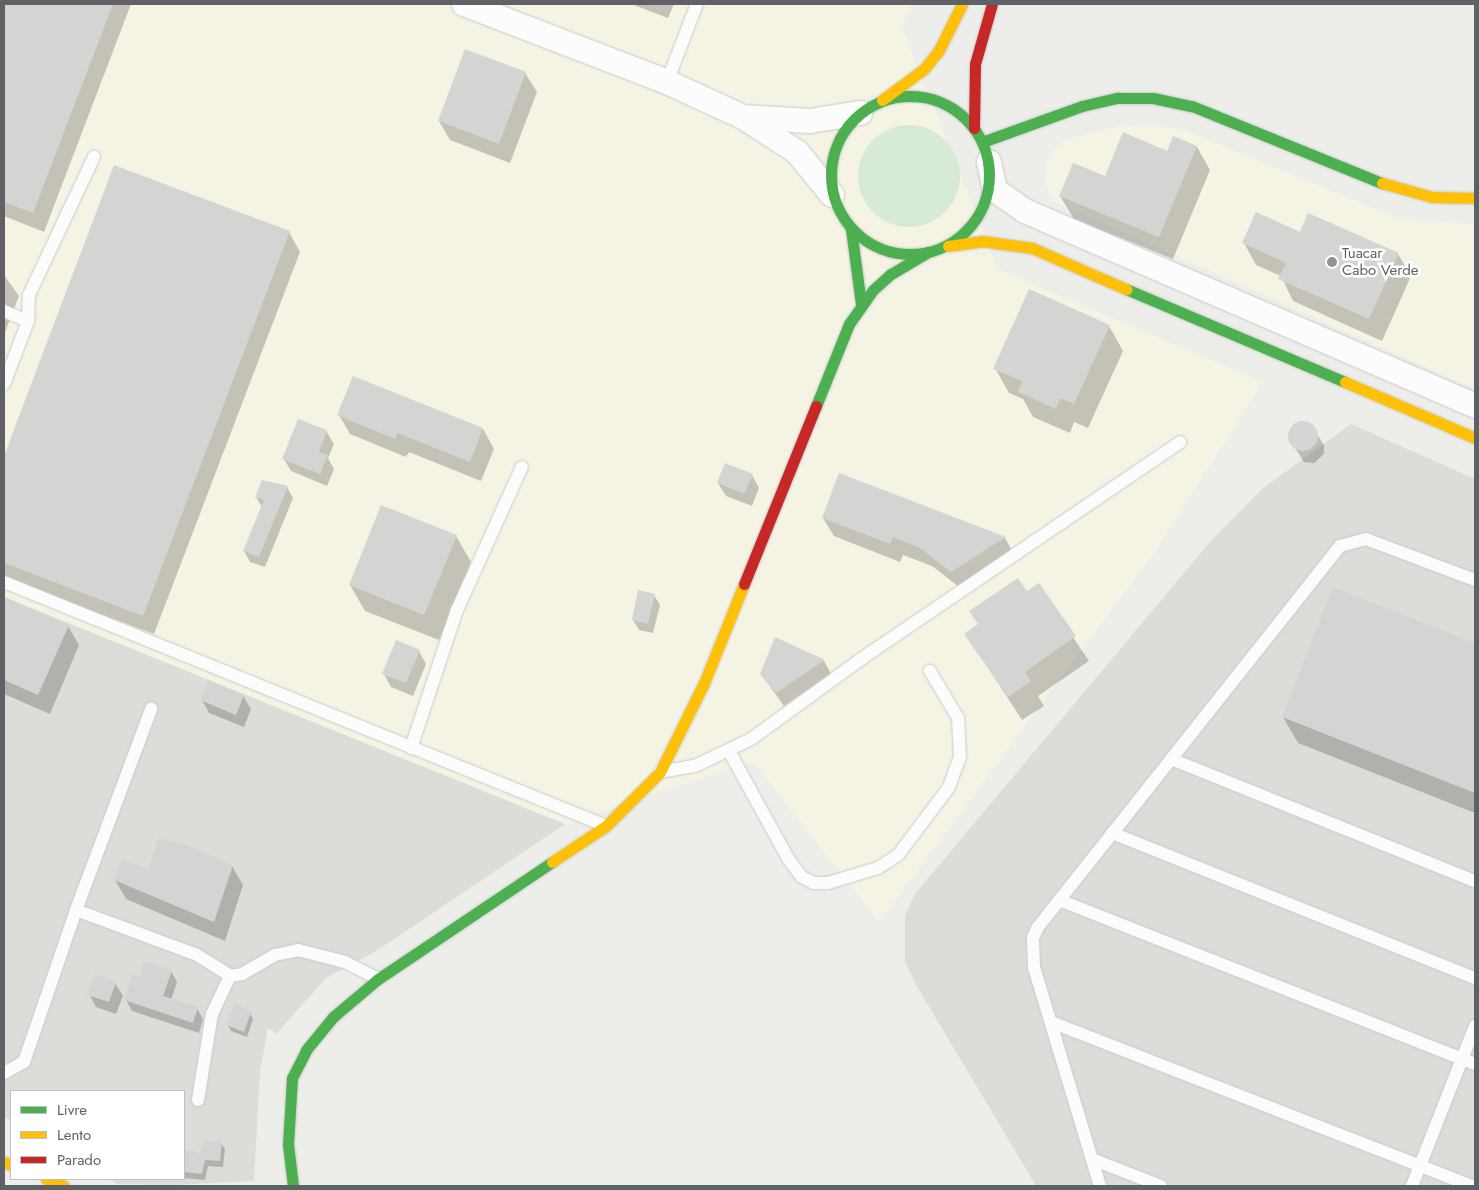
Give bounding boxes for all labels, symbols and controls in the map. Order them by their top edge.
place label: Tuacar Cabo Verde [1342,244,1419,279]
marker: Tuacar Cabo Verde [1326,256,1338,268]
legend [10,1090,185,1180]
text: Livre [57,1099,87,1121]
text: Lento [57,1124,91,1146]
text: Parado [57,1149,101,1171]

